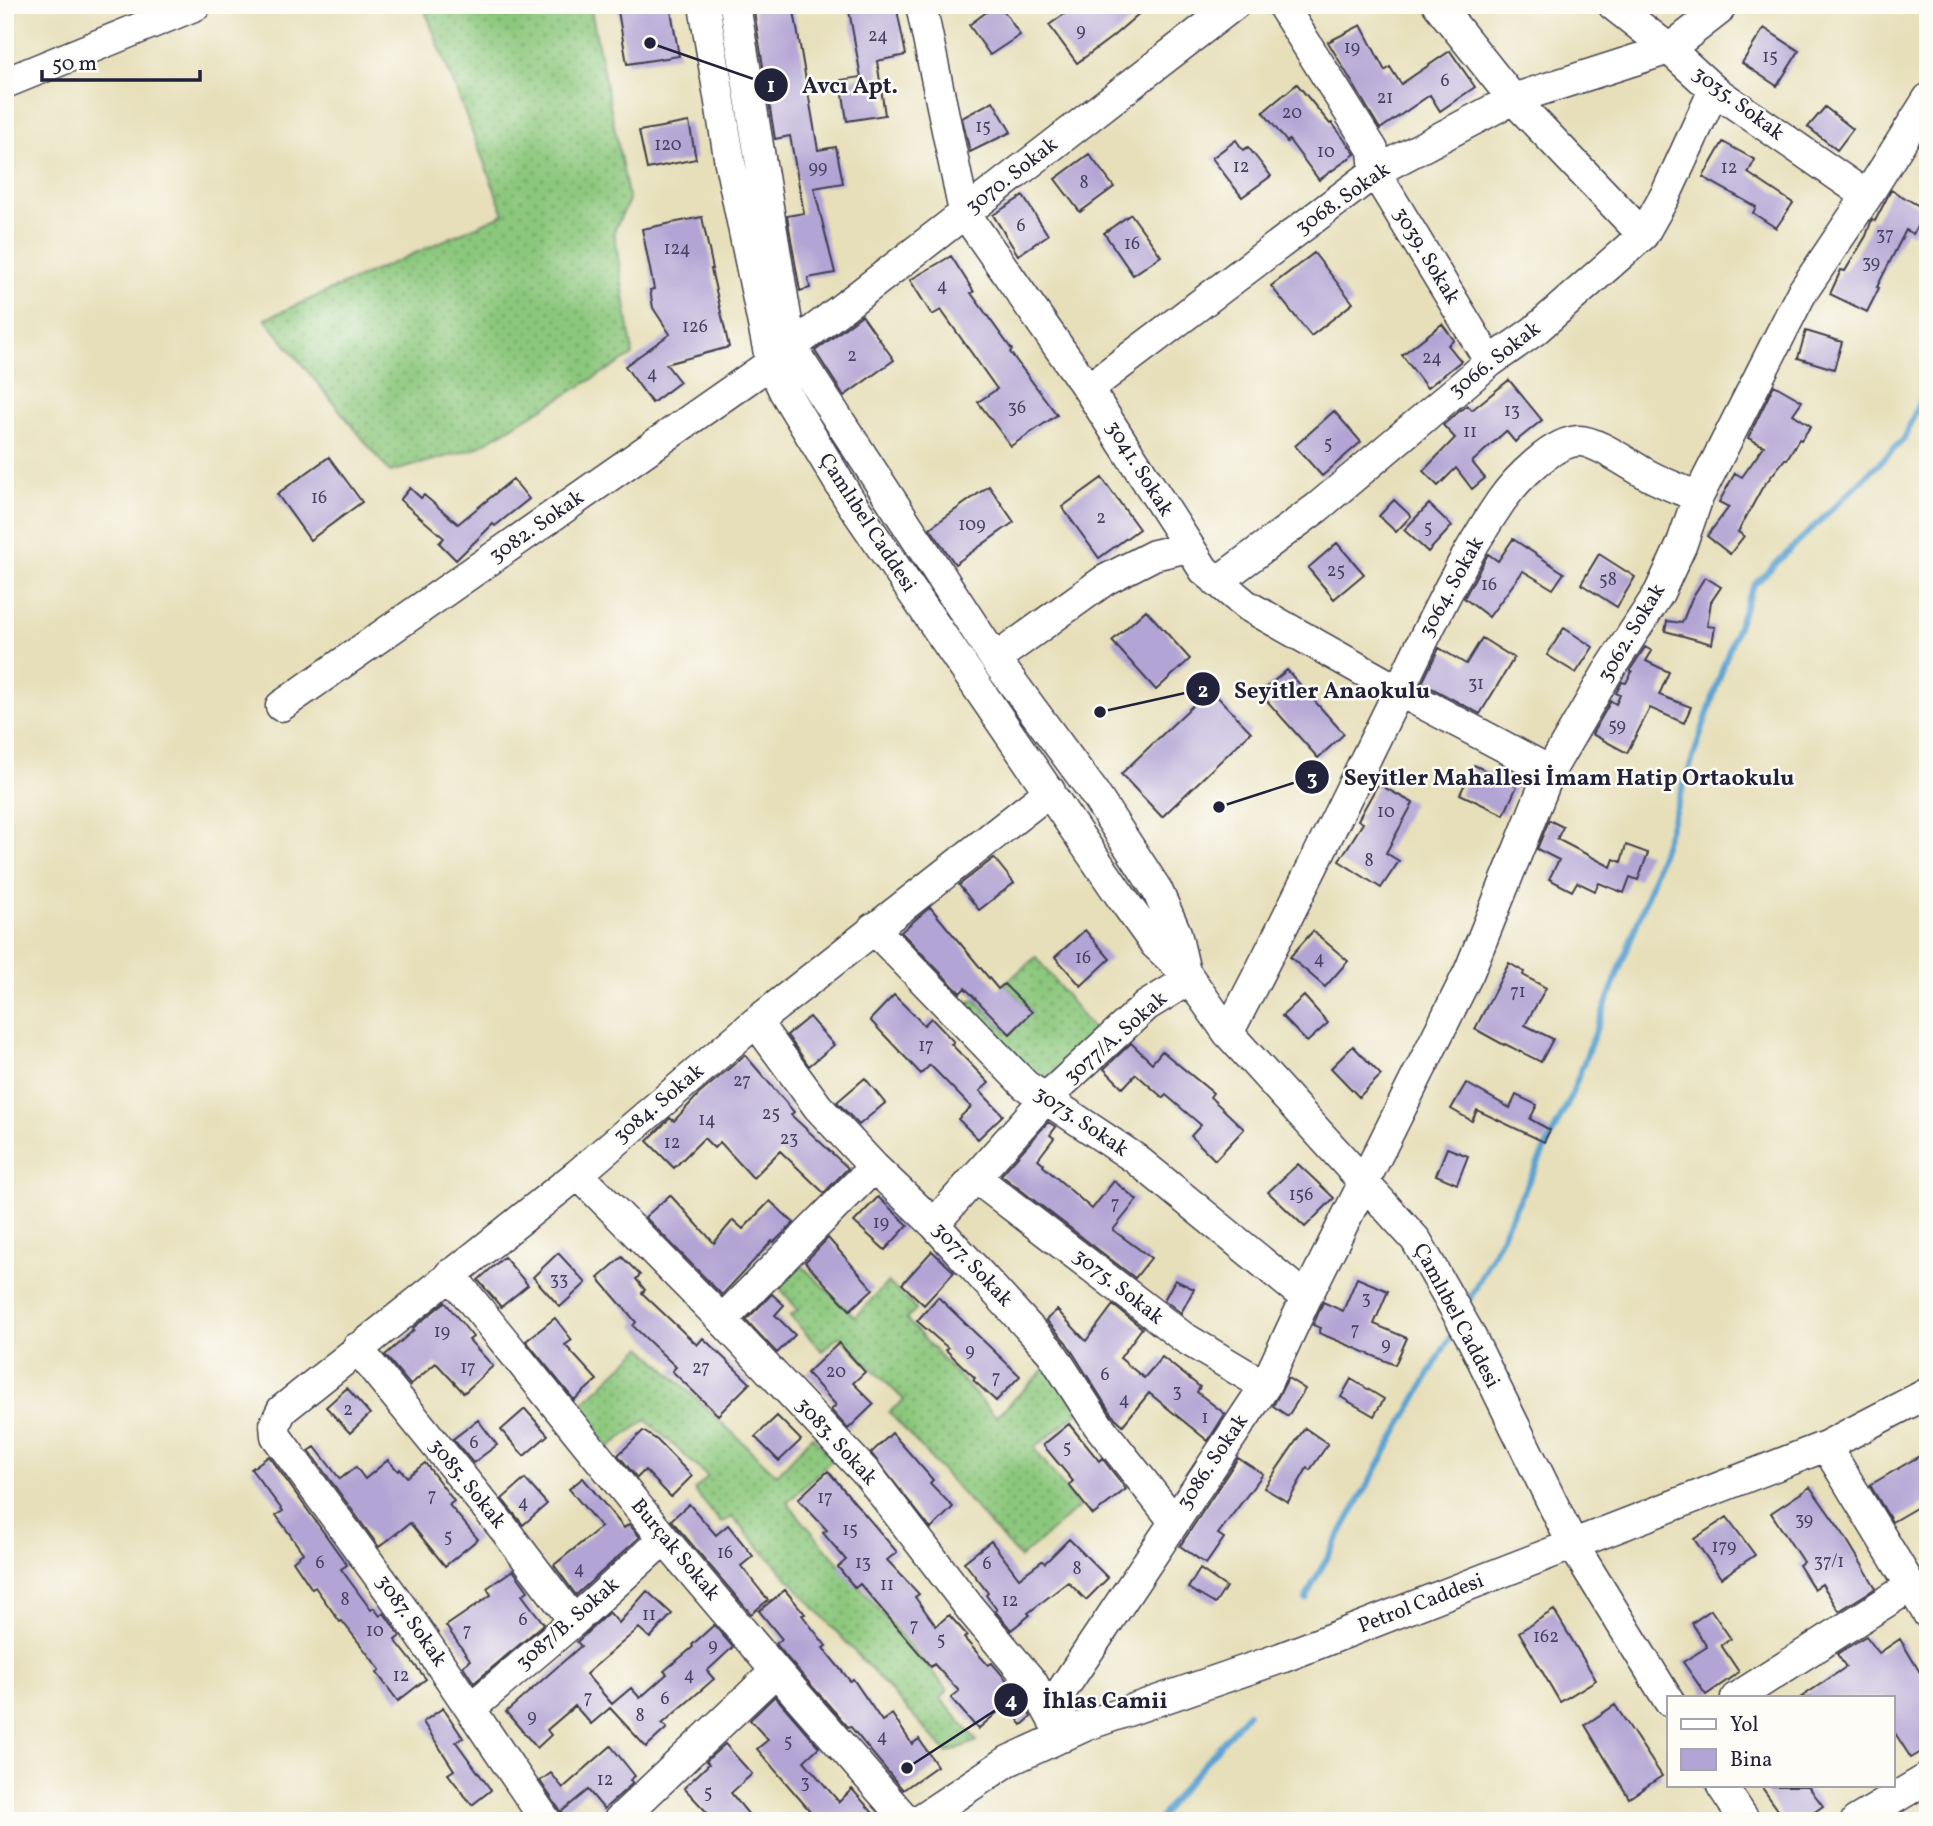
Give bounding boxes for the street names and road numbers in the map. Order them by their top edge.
street label: 3035. Sokak [1686,60,1790,149]
street label: 3070. Sokak [960,130,1065,221]
street label: 3068. Sokak [1290,155,1397,242]
street label: 3039. Sokak [1386,202,1467,311]
street label: 3066. Sokak [1443,315,1548,405]
street label: 3041. Sokak [1098,415,1180,523]
street label: Çamlıbel Caddesi [811,448,923,598]
street label: 3082. Sokak [484,483,591,570]
street label: 3064. Sokak [1412,531,1492,643]
street label: 3062. Sokak [1591,578,1673,688]
street label: 3077/A. Sokak [1058,985,1174,1091]
street label: 3084. Sokak [607,1057,711,1151]
street label: 3073. Sokak [1028,1080,1134,1165]
street label: 3077. Sokak [925,1216,1019,1314]
street label: Çamlıbel Caddesi [1406,1238,1506,1394]
street label: 3075. Sokak [1066,1242,1170,1332]
street label: 3083. Sokak [789,1392,884,1493]
street label: 3086. Sokak [1170,1408,1256,1515]
street label: 3085. Sokak [422,1433,513,1536]
street label: Burçak Sokak [624,1493,727,1608]
street label: Petrol Caddesi [1354,1567,1488,1641]
street label: 3087. Sokak [368,1569,454,1674]
street label: 3087/B. Sokak [510,1570,627,1677]

